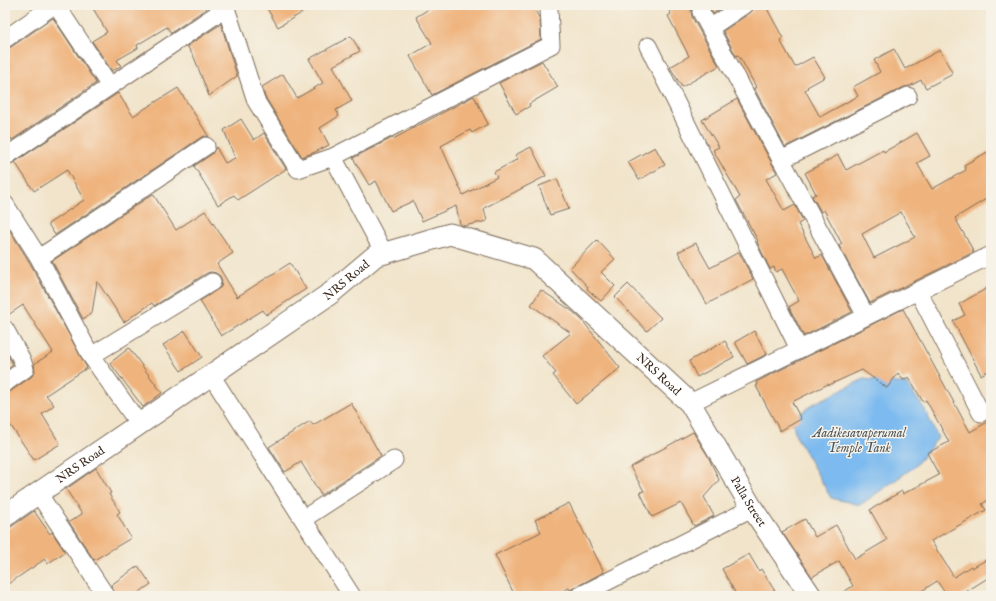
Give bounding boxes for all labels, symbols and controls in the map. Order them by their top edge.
street label: NRS Road [320,256,373,304]
street label: NRS Road [633,350,685,399]
water label: Aadikesavaperumal Temple Tank [810,425,907,457]
street label: NRS Road [53,442,108,486]
street label: Palla Street [727,473,770,529]

